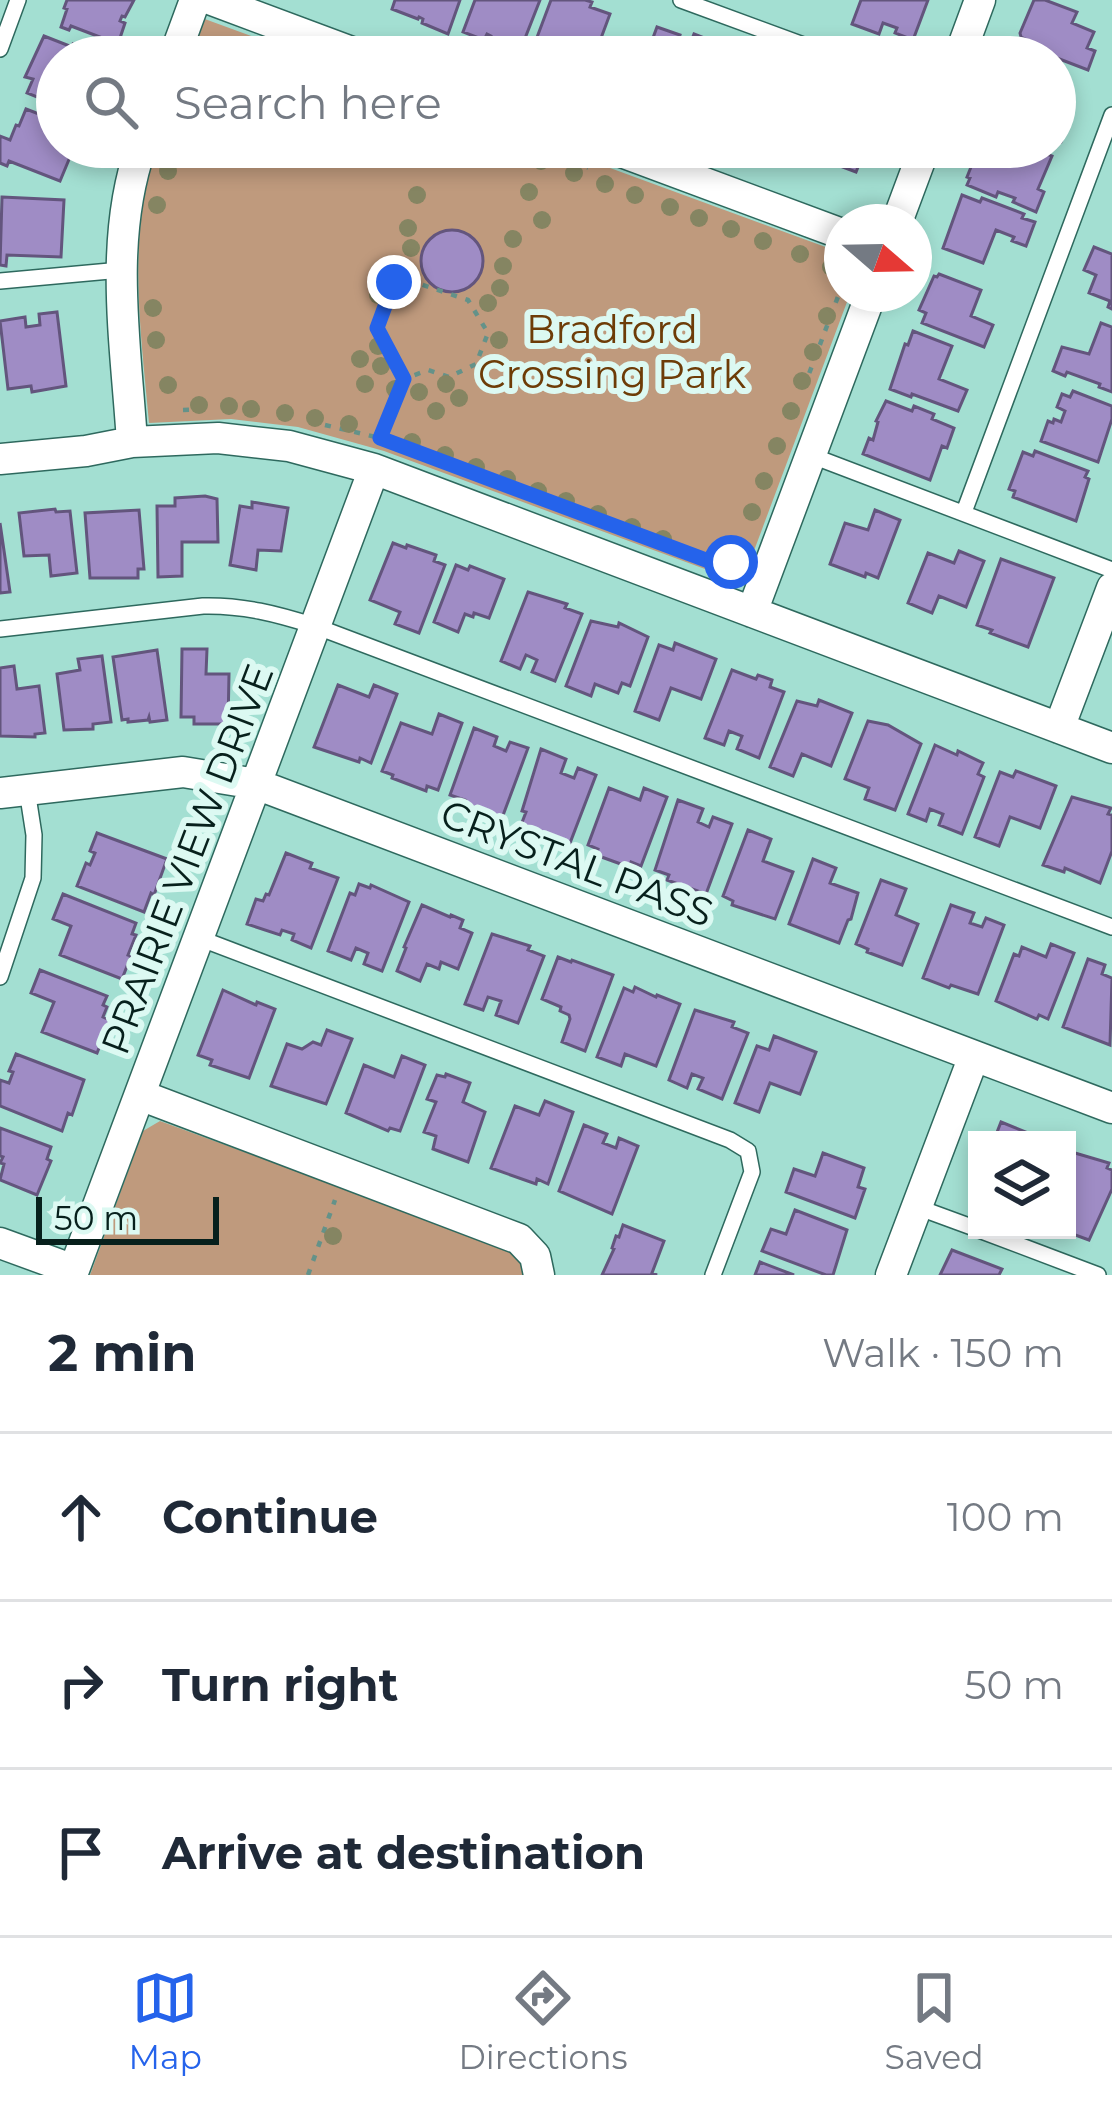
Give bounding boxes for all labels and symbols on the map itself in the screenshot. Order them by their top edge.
north arrow [824,204,932,312]
route end [367,255,421,309]
park label: Bradford Crossing Park [478,305,747,398]
route start [704,535,758,589]
street label: PRAIRIE VIEW DRIVE [90,657,284,1061]
street label: CRYSTAL PASS [434,789,720,937]
scale bar [36,1191,219,1244]

